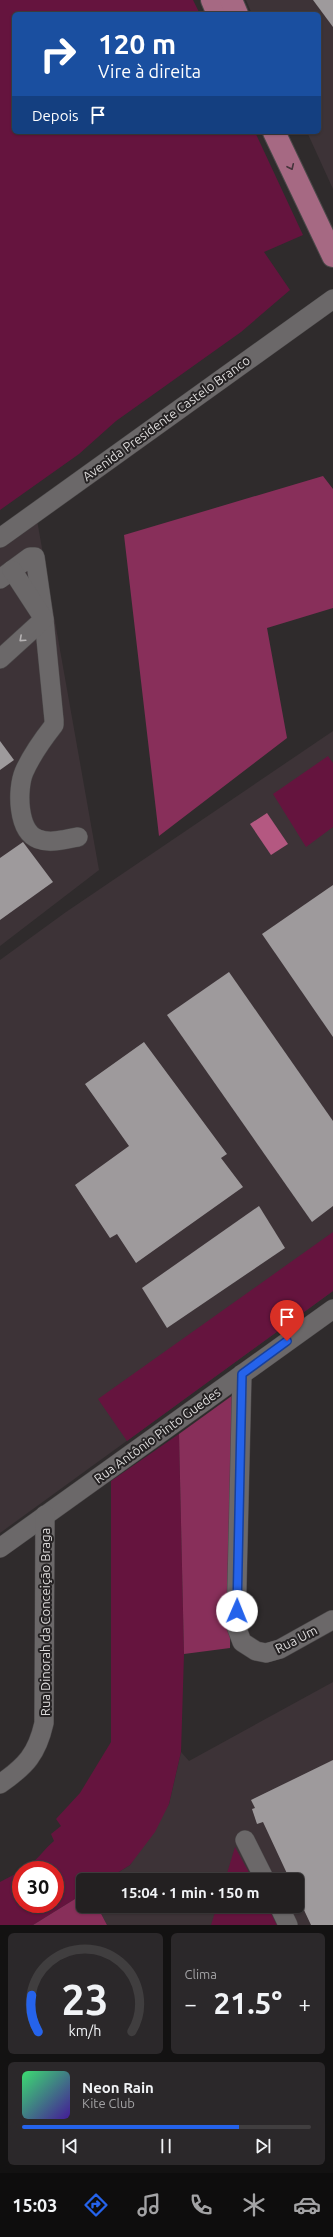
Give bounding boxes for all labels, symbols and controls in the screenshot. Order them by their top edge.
icon: right [32,28,84,80]
text: 120 m [98,28,176,59]
text: Vire à direita [98,61,201,81]
icon: arrive [87,104,109,126]
text: Depois [32,107,79,124]
one-way arrow [286,163,294,171]
street label: Avenida Presidente Castelo Branco [80,353,252,483]
one-way arrow [19,634,27,642]
pin [270,1300,304,1341]
icon: arrive [276,1306,298,1328]
street label: Rua Antônio Pinto Guedes [91,1384,223,1486]
street label: Rua Dinorah da Conceição Braga [38,1528,52,1716]
position arrow [216,1590,258,1632]
street label: Rua Um [273,1622,319,1656]
speed limit sign: 30 [12,1861,64,1913]
text: 15:04 · 1 min · 150 m [121,1884,259,1901]
text: Clima [185,1967,217,1981]
text: 23 [62,1975,109,2022]
text: 21.5° [213,1986,282,2020]
text: − [185,1991,197,2016]
text: + [299,1991,311,2016]
text: km/h [69,2022,102,2038]
text: Neon Rain [82,2079,154,2096]
text: Kite Club [82,2096,135,2110]
icon: previous [59,2135,81,2157]
icon: pause [155,2135,177,2157]
icon: next [252,2135,274,2157]
icon: directions [82,2191,110,2219]
icon: music [135,2191,163,2219]
icon: phone [187,2191,215,2219]
icon: climate [240,2191,268,2219]
icon: car [293,2191,321,2219]
text: 15:03 [12,2195,57,2215]

